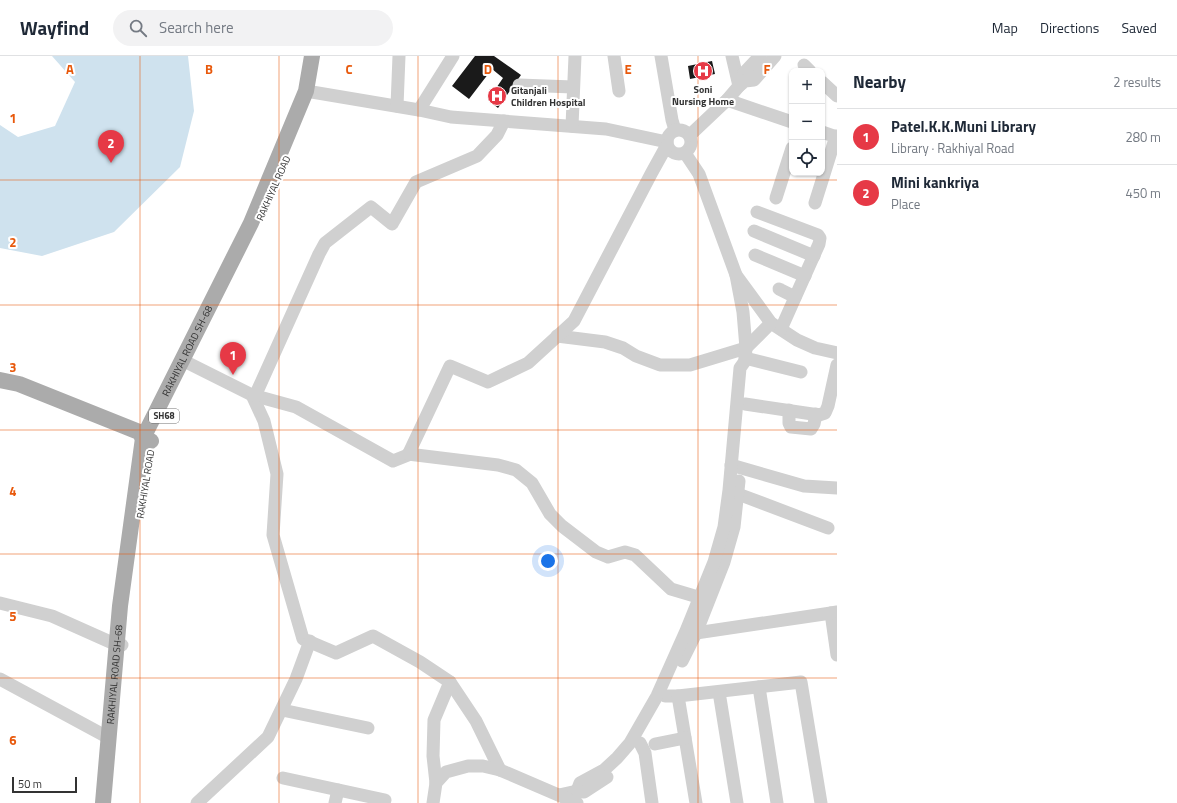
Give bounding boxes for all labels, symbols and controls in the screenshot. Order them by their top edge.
search box [113,10,393,46]
text: Wayfind [20,13,89,42]
text: Search here [159,16,234,39]
icon: search [127,17,149,39]
text: Map [992,17,1018,38]
text: Directions [1040,17,1099,38]
text: Saved [1121,17,1157,38]
text: A [66,59,74,79]
text: B [205,59,213,79]
text: C [345,59,353,79]
text: D [484,59,492,79]
text: E [624,59,632,79]
text: F [764,59,771,79]
hospital icon: Soni Nursing Home [692,60,714,82]
map controls [789,68,825,176]
button: + [789,68,825,104]
text: Nearby [853,69,906,95]
text: 2 results [1113,72,1161,92]
place label: Soni Nursing Home [672,82,734,109]
place label: Gitanjali Children Hospital [511,83,586,110]
hospital icon: Gitanjali Children Hospital [486,85,508,107]
button: − [789,104,825,140]
text: 1 [9,108,17,128]
text: Patel.K.K.Muni Library [891,115,1036,138]
text: 1 [862,127,870,147]
text: 280 m [1125,127,1161,147]
pin: 2 [98,130,124,163]
text: Library · Rakhiyal Road [891,138,1015,158]
button: locate [789,140,825,176]
street label: RAKHIYAL ROAD [252,153,295,223]
text: Mini kankriya [891,171,979,194]
text: 2 [862,183,870,203]
text: 450 m [1125,183,1161,203]
text: Place [891,194,920,214]
text: 2 [9,232,17,252]
street label: RAKHIYAL ROAD SH-68 [158,303,217,399]
pin: 1 [220,342,246,375]
text: 3 [9,357,17,377]
road number: SH68 [149,409,179,423]
street label: RAKHIYAL ROAD [133,448,158,520]
text: 4 [9,481,17,501]
your location [538,551,558,571]
text: 5 [9,606,17,626]
street label: RAKHIYAL ROAD SH-68 [103,624,126,725]
text: 6 [9,730,17,750]
scale bar [12,775,77,794]
text: 50 m [18,776,42,792]

